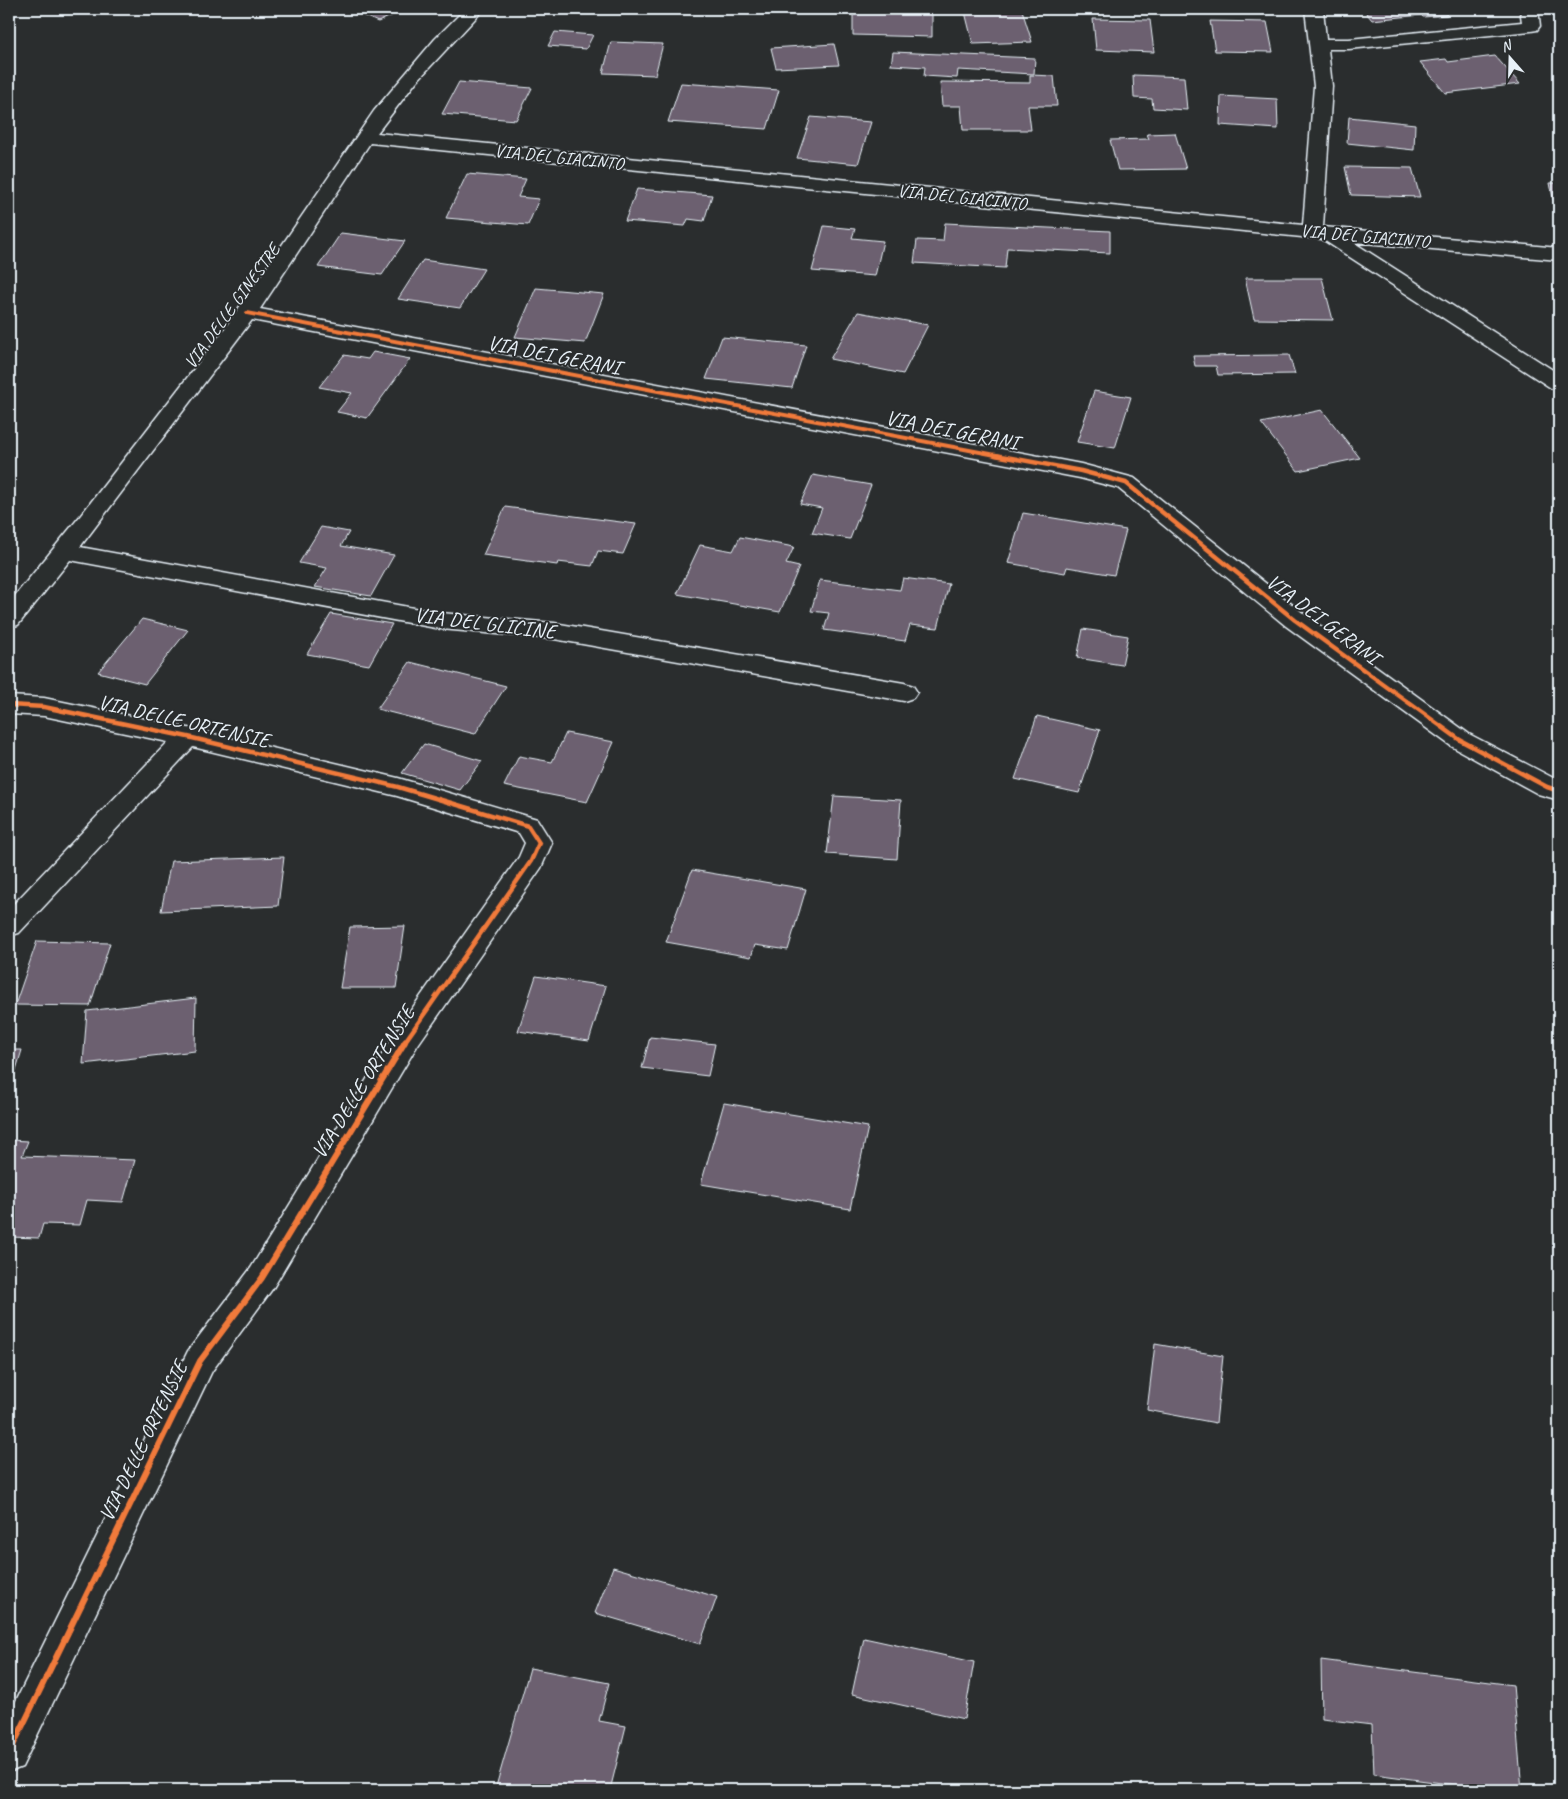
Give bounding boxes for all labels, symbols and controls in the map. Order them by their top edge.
north arrow [1486,32,1536,82]
text: N [1499,36,1515,56]
street label: VIA DEL GIACINTO [494,139,626,175]
street label: VIA DEL GIACINTO [897,179,1029,215]
street label: VIA DEL GIACINTO [1300,219,1432,253]
street label: VIA DELLE GINESTRE [179,237,286,373]
street label: VIA DEI GERANI [486,329,627,381]
street label: VIA DEI GERANI [884,404,1025,456]
street label: VIA DEI GERANI [1261,568,1388,673]
street label: VIA DEL GLICINE [413,601,560,645]
street label: VIA DELLE ORTENSIE [96,689,274,754]
street label: VIA DELLE ORTENSIE [306,999,422,1163]
street label: VIA DELLE ORTENSIE [93,1355,194,1525]

